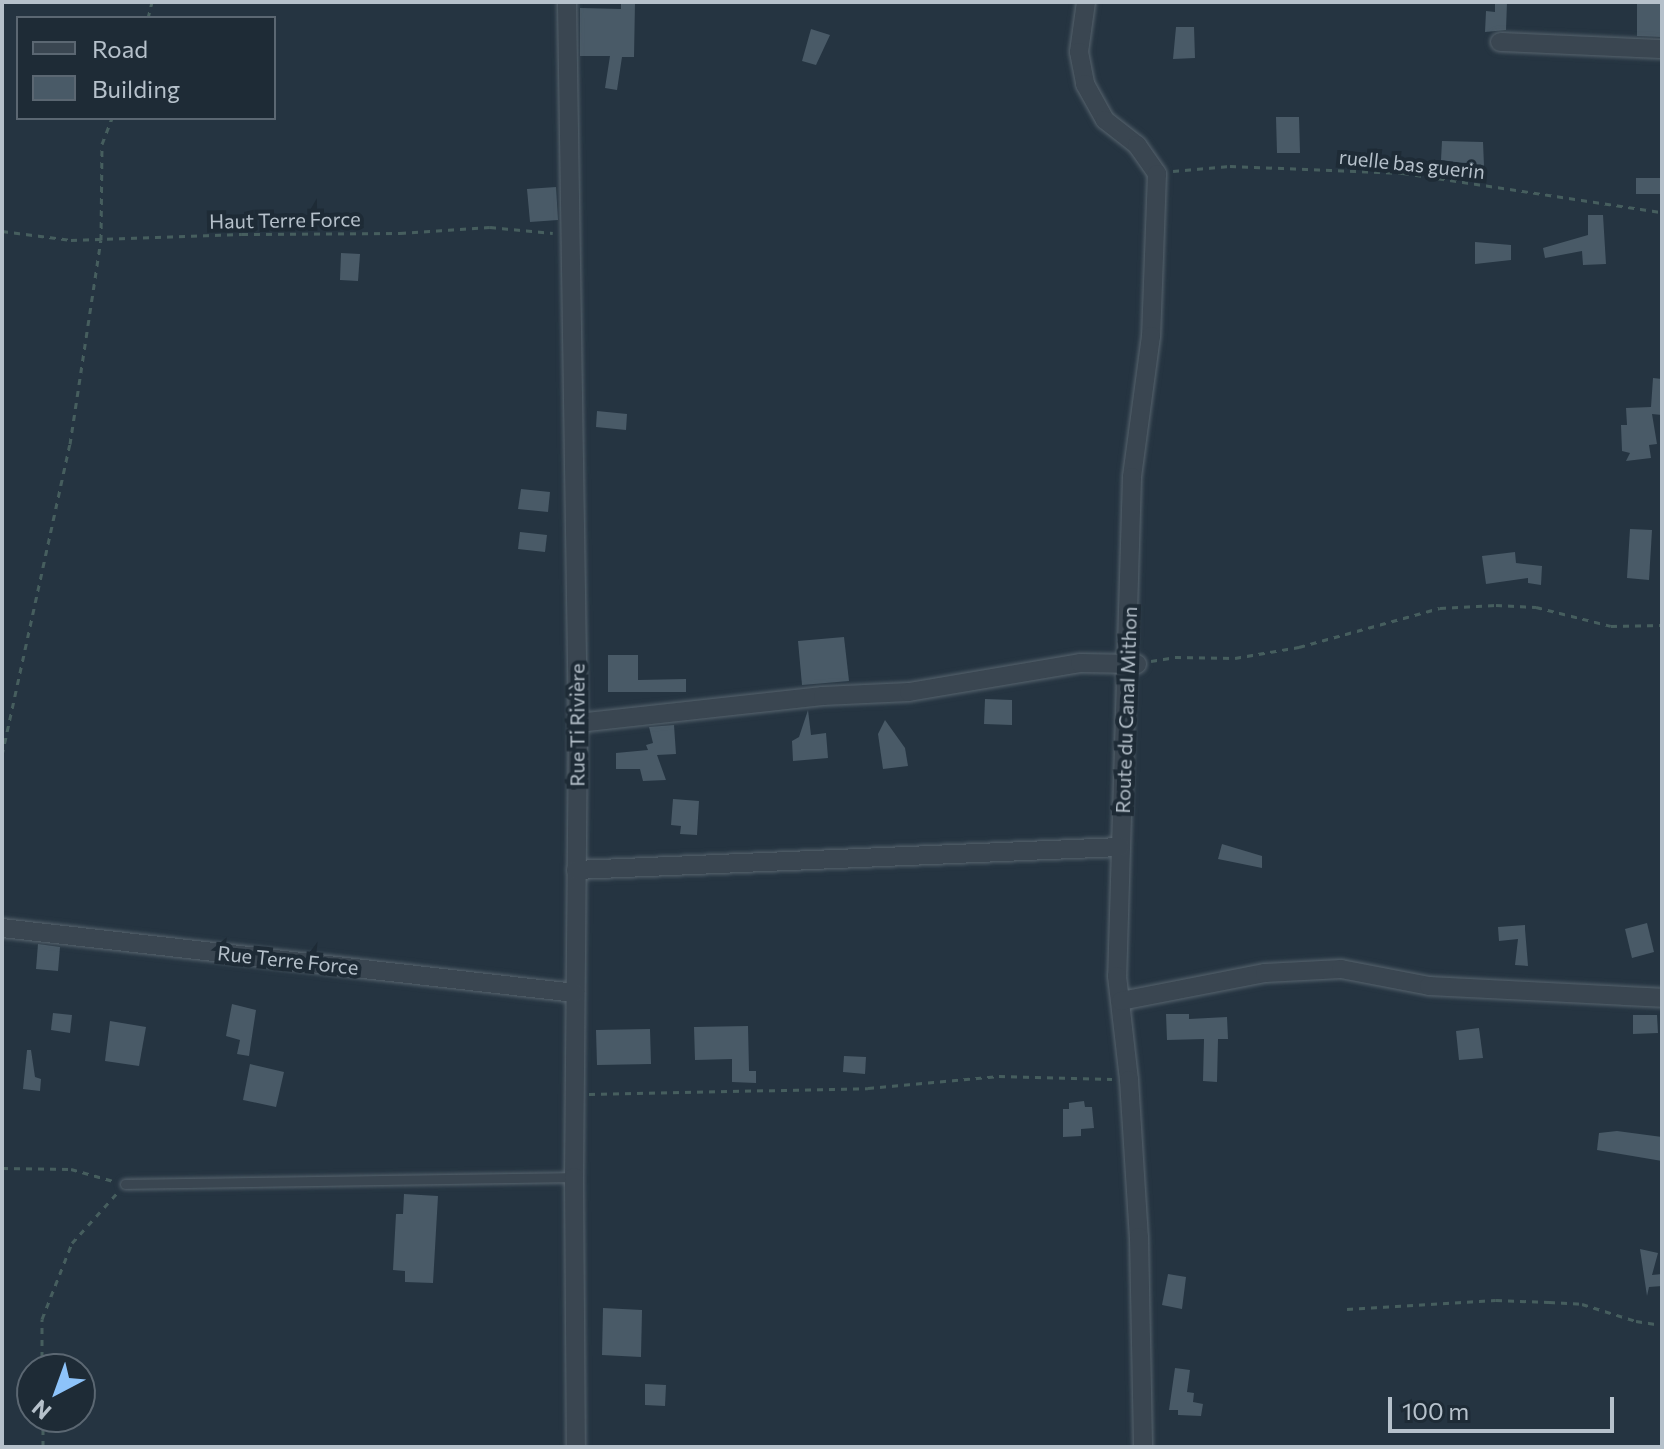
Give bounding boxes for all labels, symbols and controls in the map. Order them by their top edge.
legend [16,16,276,120]
text: Road [92,34,148,63]
text: Building [92,74,180,103]
street label: ruelle bas guerin [1338,144,1486,184]
street label: Haut Terre Force [209,207,361,233]
street label: Route du Canal Mithon [1110,606,1142,814]
street label: Rue Ti Rivière [565,663,589,787]
street label: Rue Terre Force [216,941,360,979]
north arrow [16,1353,96,1433]
scale bar [1392,1381,1618,1431]
text: N [26,1394,56,1426]
text: 100 m [1402,1396,1469,1425]

